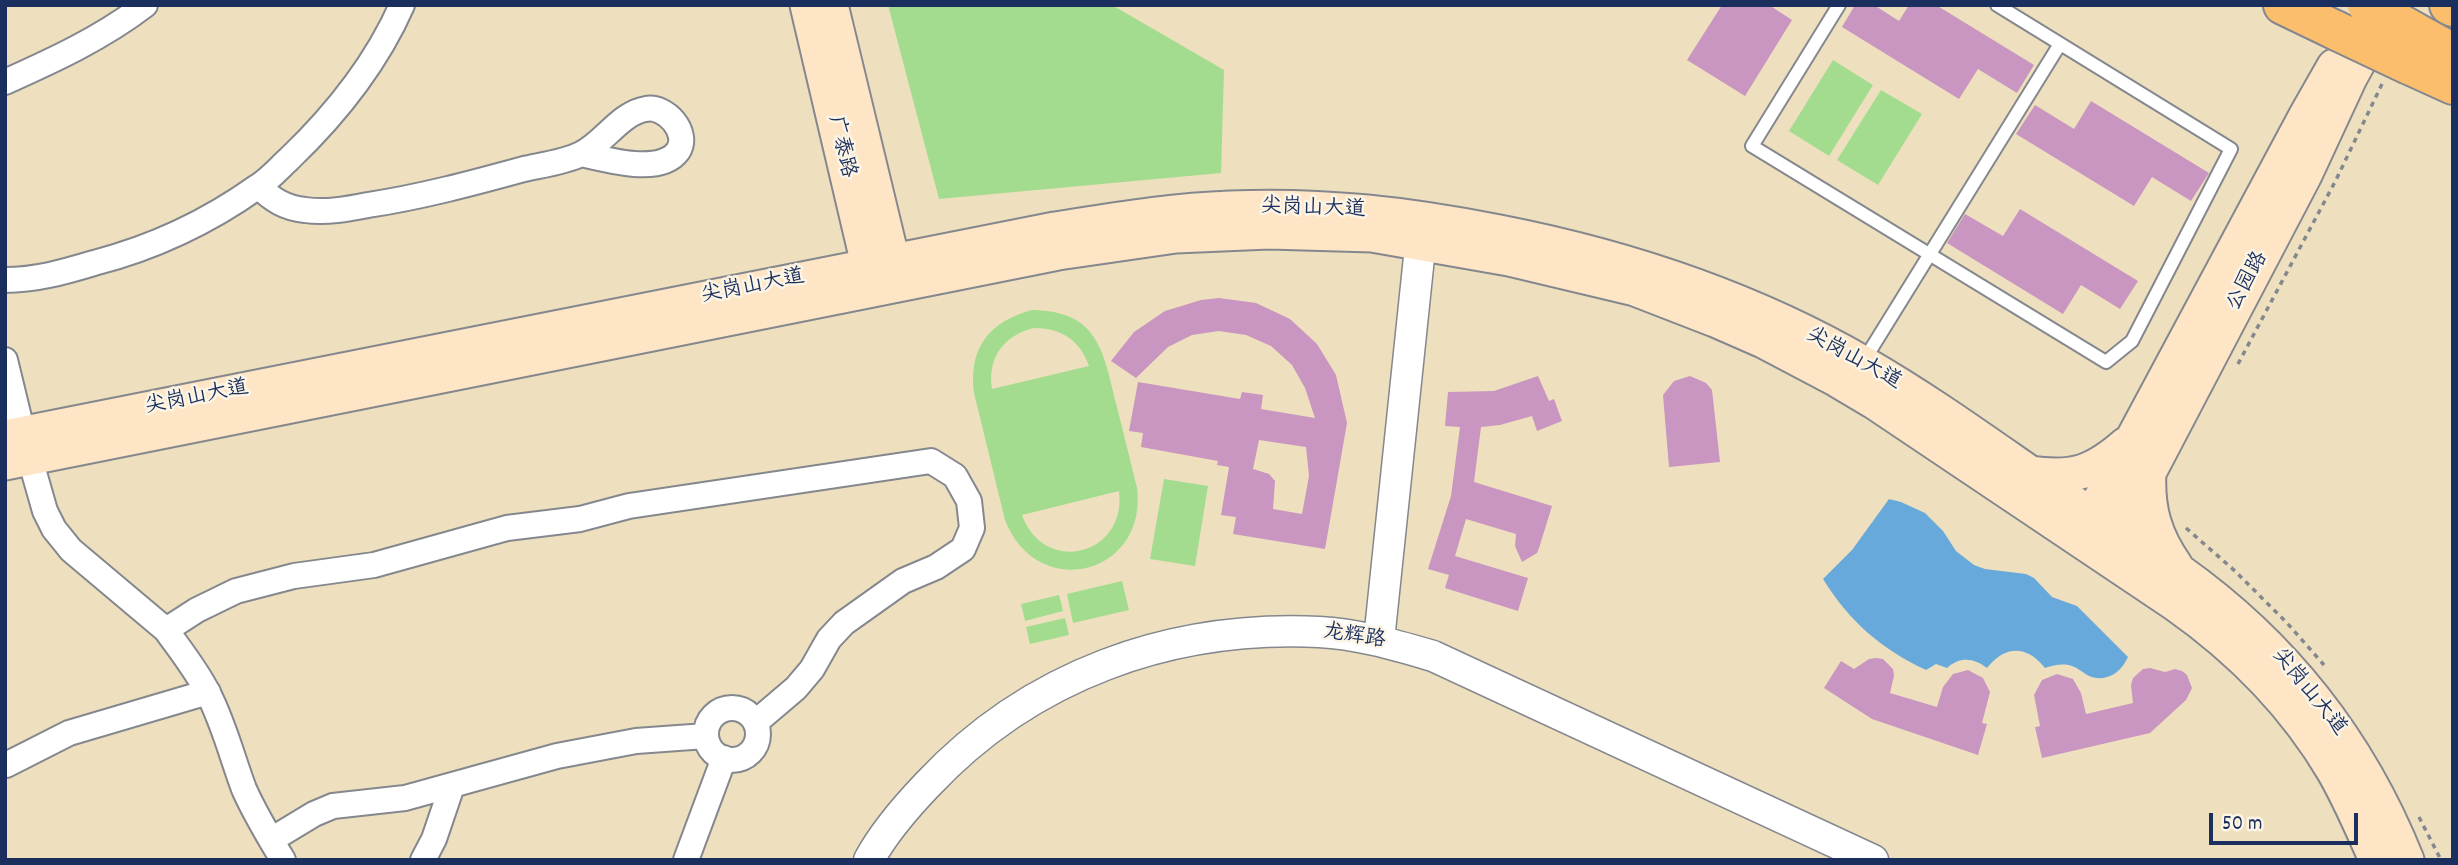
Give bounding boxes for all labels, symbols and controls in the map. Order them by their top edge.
street label: 广泰路 [821,113,859,181]
street label: 尖岗山大道 [1260,196,1366,224]
street label: 公园路 [2223,248,2275,316]
street label: 尖岗山大道 [699,266,807,310]
street label: 尖岗山大道 [1801,324,1905,396]
street label: 尖岗山大道 [143,377,251,421]
street label: 龙辉路 [1321,621,1387,655]
street label: 尖岗山大道 [2265,644,2351,742]
scale bar [2213,798,2362,842]
text: 50 m [2222,810,2262,840]

